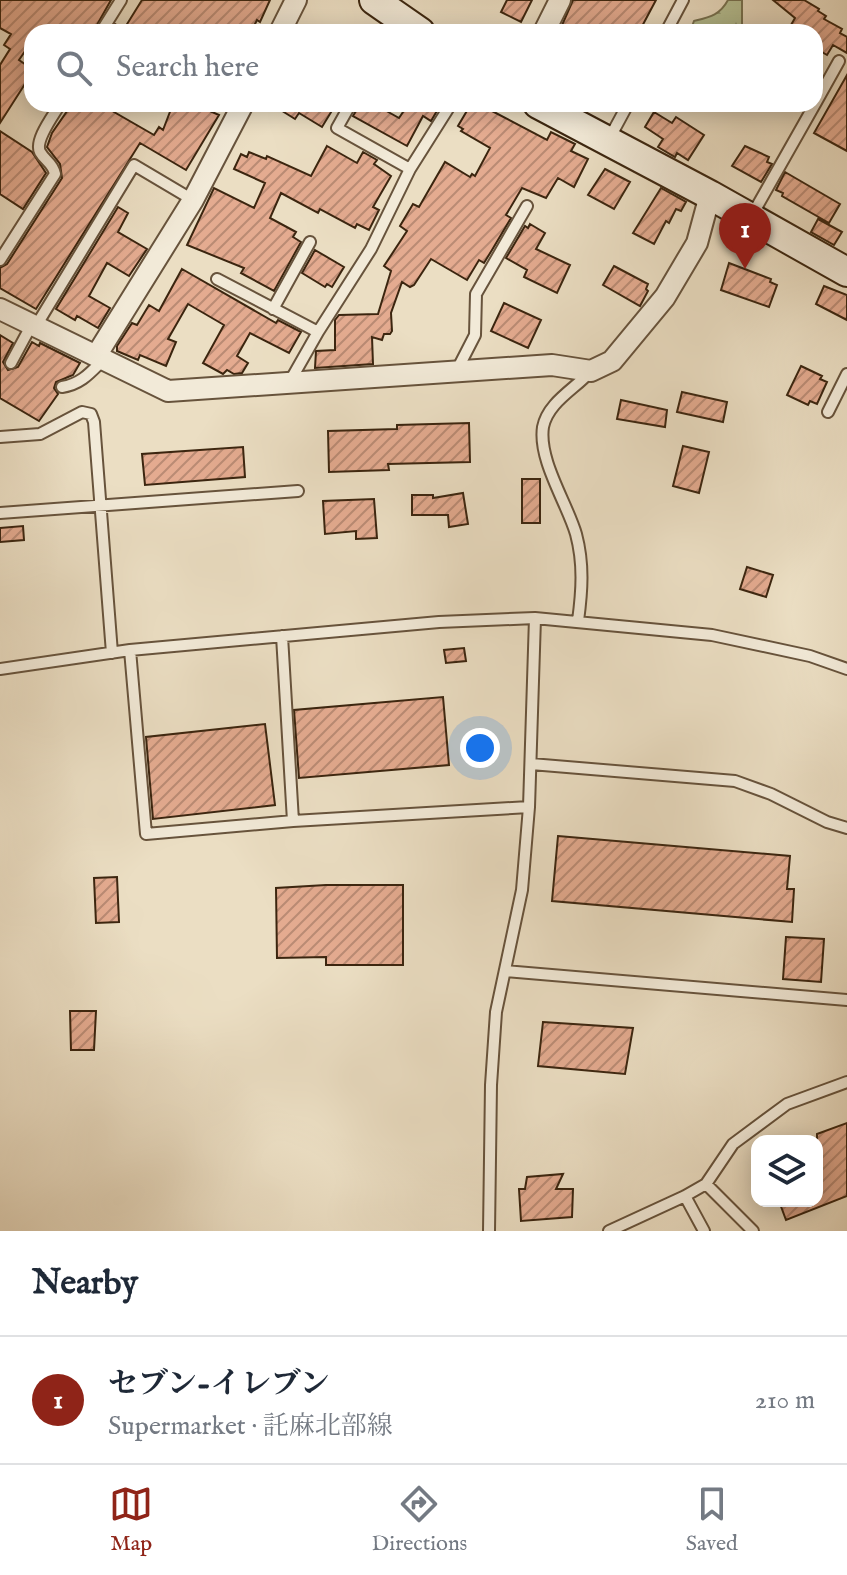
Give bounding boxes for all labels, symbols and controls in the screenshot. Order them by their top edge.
search box [24,24,823,112]
icon: search [52,46,96,90]
text: Search here [116,49,259,87]
pin: 1 [719,203,771,269]
your location [460,728,500,768]
map controls [751,1135,823,1207]
button: layers [751,1135,823,1207]
text: Nearby [32,1262,138,1305]
text: セブン-イレブン [108,1366,330,1404]
text: 1 [53,1384,63,1417]
text: 210 m [755,1384,815,1417]
text: Supermarket · 託麻北部線 [108,1410,393,1443]
tab: Map [109,1482,153,1558]
tab: Directions [372,1482,467,1558]
tab: Saved [686,1482,738,1558]

